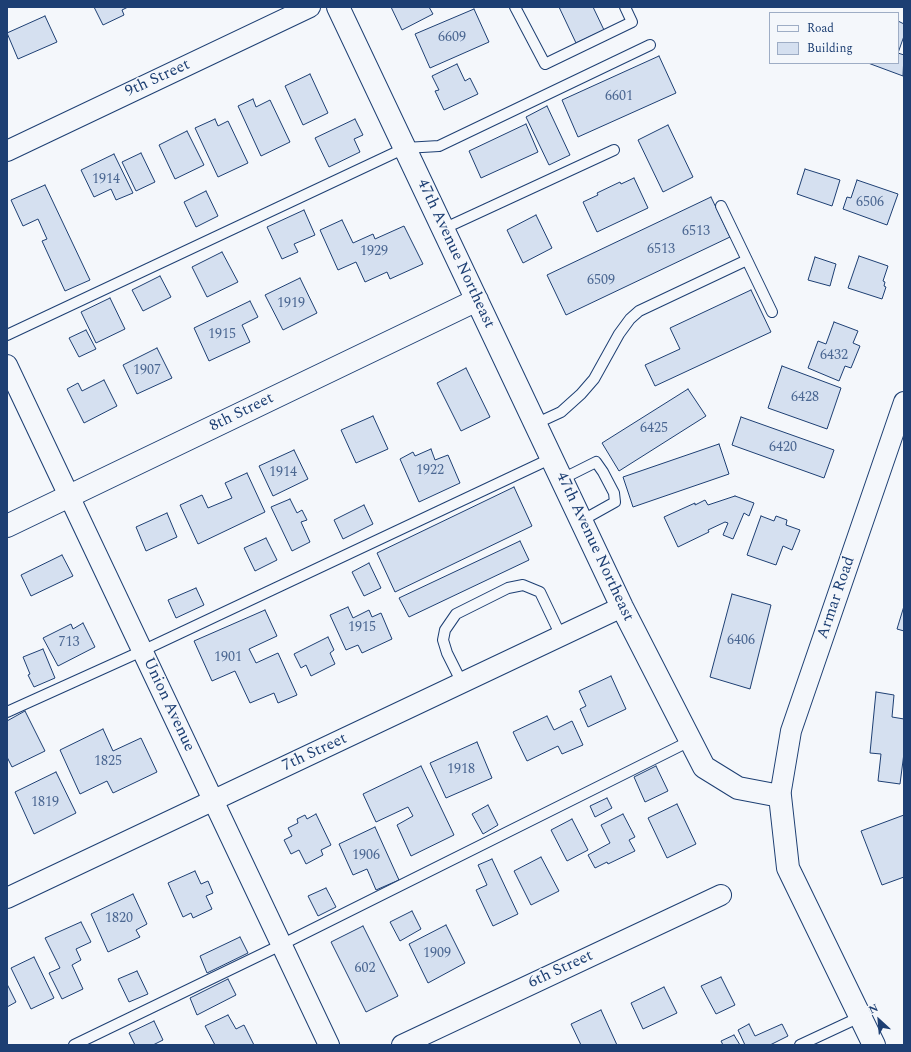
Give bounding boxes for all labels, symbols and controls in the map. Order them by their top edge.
legend [769,12,899,64]
text: Road [807,19,834,38]
house number: 6609 [438,30,466,46]
text: Building [807,39,853,58]
street label: 9th Street [123,56,193,102]
house number: 6601 [605,89,633,105]
house number: 1914 [92,172,120,188]
street label: 47th Avenue Northeast [412,176,498,332]
house number: 6506 [856,195,884,211]
house number: 6513 [682,224,710,240]
house number: 6513 [647,242,675,258]
house number: 1929 [360,244,388,260]
house number: 6509 [587,273,615,289]
house number: 1919 [277,296,305,312]
house number: 1915 [208,327,236,343]
house number: 6432 [820,348,848,364]
house number: 1907 [133,363,161,379]
street label: 8th Street [207,389,277,437]
house number: 6428 [791,390,819,406]
house number: 6425 [640,421,668,437]
house number: 6420 [769,440,797,456]
house number: 1922 [416,463,444,479]
house number: 1914 [269,465,297,481]
street label: 47th Avenue Northeast [551,469,637,625]
street label: Armar Road [814,554,860,642]
house number: 1915 [348,620,376,636]
house number: 6406 [727,633,755,649]
house number: 713 [59,635,79,651]
house number: 1901 [214,650,242,666]
street label: Union Avenue [138,655,198,755]
street label: 7th Street [280,730,350,776]
house number: 1825 [94,754,122,770]
house number: 1918 [447,762,475,778]
house number: 1819 [31,795,59,811]
house number: 1906 [352,848,380,864]
house number: 1820 [105,911,133,927]
house number: 1909 [423,946,451,962]
street label: 6th Street [526,947,596,993]
house number: 602 [355,961,375,977]
text: N [866,999,881,1018]
north arrow [859,1000,899,1040]

